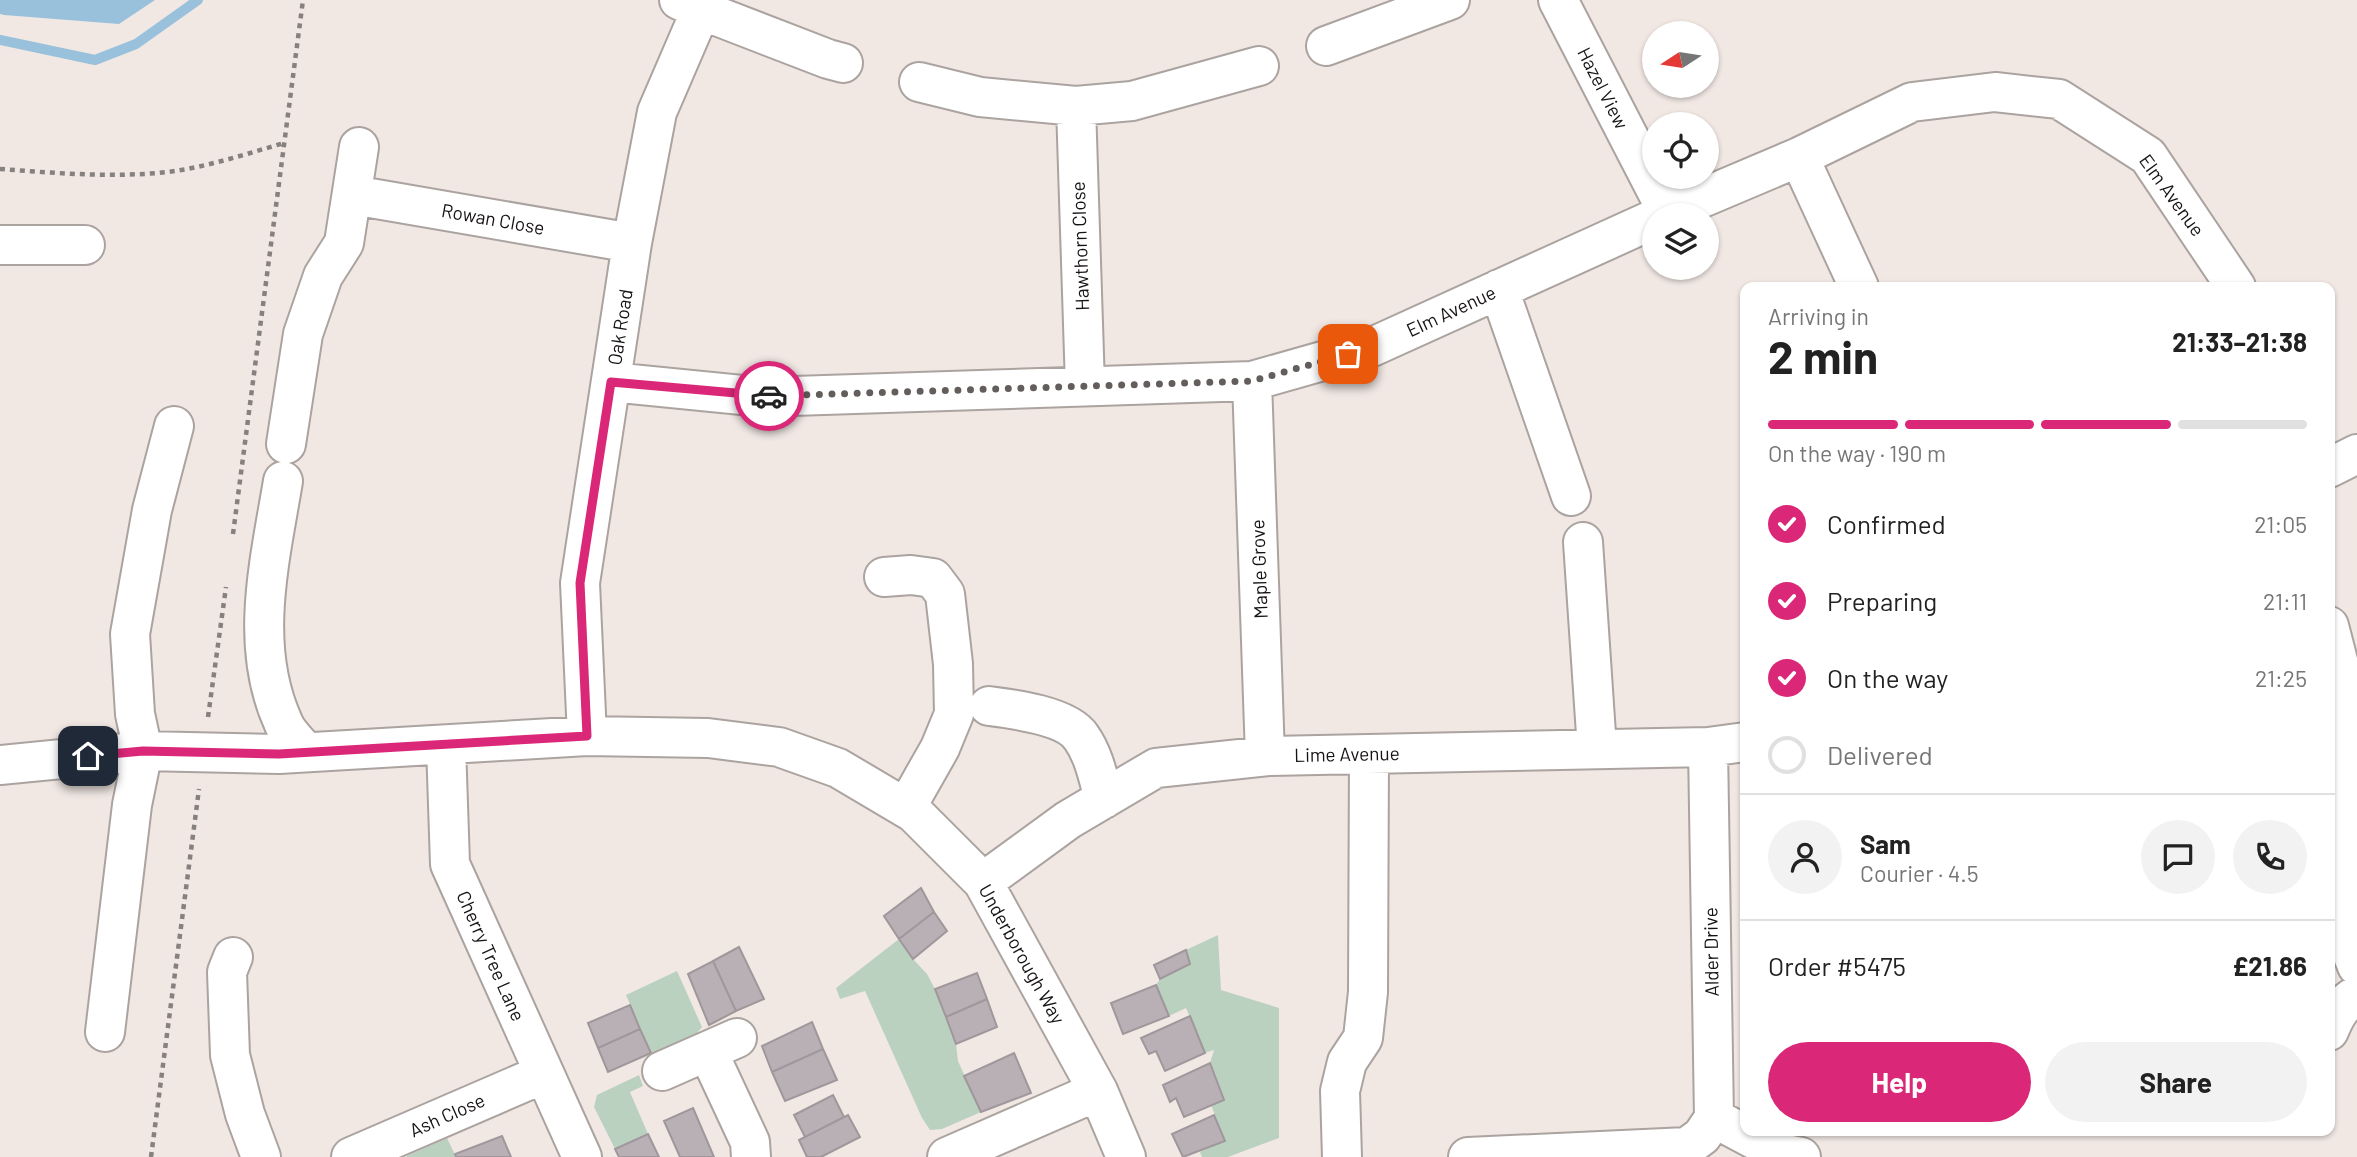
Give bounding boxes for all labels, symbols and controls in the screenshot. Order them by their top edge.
north arrow [1642,21,1718,98]
map controls [1642,21,1719,280]
street label: Hazel View [1573,43,1634,133]
button: locate [1642,112,1719,189]
street label: Elm Avenue [2135,149,2210,240]
street label: Hawthorn Close [1066,181,1093,311]
street label: Rowan Close [440,198,546,239]
button: layers [1642,203,1719,280]
street label: Elm Avenue [1403,280,1499,341]
street label: Oak Road [602,287,637,367]
text: Arriving in [1768,302,1869,330]
pin [1318,324,1378,384]
text: 21:33–21:38 [2172,326,2307,357]
text: 2 min [1768,328,1878,383]
icon: bag [1329,335,1367,373]
courier [734,361,804,431]
icon: car [750,377,788,415]
text: On the way · 190 m [1768,439,1946,467]
icon: check [1768,505,1806,543]
text: Confirmed [1827,508,1946,539]
text: 21:05 [2254,510,2307,538]
street label: Maple Grove [1245,519,1272,619]
icon: check [1768,582,1806,620]
text: Preparing [1827,585,1937,616]
text: 21:11 [2263,587,2307,615]
icon: check [1768,659,1806,697]
text: On the way [1827,662,1948,693]
text: 21:25 [2255,664,2307,692]
pin [58,726,118,786]
icon: home [69,737,107,775]
text: Delivered [1827,739,1933,770]
street label: Lime Avenue [1294,741,1400,766]
button: person [1768,820,1842,894]
button: chat [2141,820,2215,894]
button: phone [2233,820,2307,894]
text: Sam [1860,828,1911,859]
text: Courier · 4.5 [1860,859,1979,887]
street label: Underborough Way [975,880,1070,1028]
street label: Cherry Tree Lane [452,887,530,1024]
street label: Alder Drive [1698,907,1723,997]
text: Order #5475 [1768,950,1906,981]
text: £21.86 [2232,950,2307,981]
button: Help [1768,1042,2031,1122]
button: Share [2045,1042,2307,1122]
street label: Ash Close [405,1088,488,1141]

